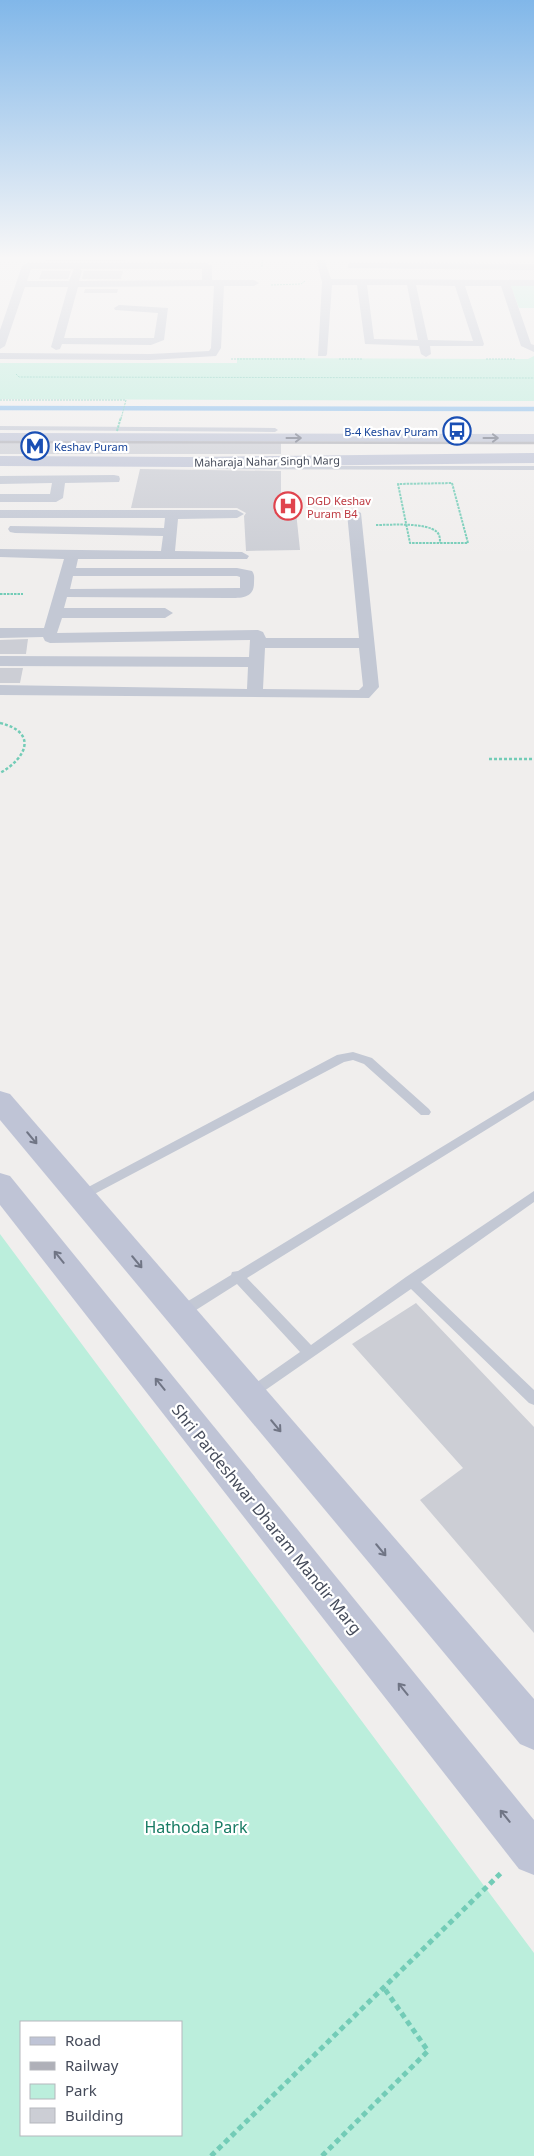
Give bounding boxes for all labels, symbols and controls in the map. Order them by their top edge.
bus stop icon: B-4 Keshav Puram [442,416,472,446]
place label: B-4 Keshav Puram [344,424,438,439]
metro station icon: Keshav Puram [20,431,50,461]
one-way arrow [285,433,301,443]
one-way arrow [482,433,499,443]
place label: Keshav Puram [54,439,128,454]
street label: Maharaja Nahar Singh Marg [194,452,340,470]
hospital icon: DGD Keshav Puram B4 [273,491,303,521]
place label: DGD Keshav Puram B4 [307,493,371,521]
one-way arrow [26,1132,37,1145]
one-way arrow [53,1251,64,1264]
one-way arrow [131,1255,142,1268]
one-way arrow [154,1378,165,1391]
street label: Shri Pardeshwar Dharam Mandir Marg [167,1399,367,1639]
one-way arrow [270,1419,281,1432]
one-way arrow [376,1543,387,1556]
one-way arrow [398,1683,409,1696]
one-way arrow [499,1810,510,1823]
park label: Hathoda Park [145,1816,248,1838]
legend [20,2021,182,2136]
text: Road [65,2030,101,2050]
text: Railway [65,2055,119,2075]
text: Park [65,2080,97,2100]
text: Building [65,2105,123,2125]

